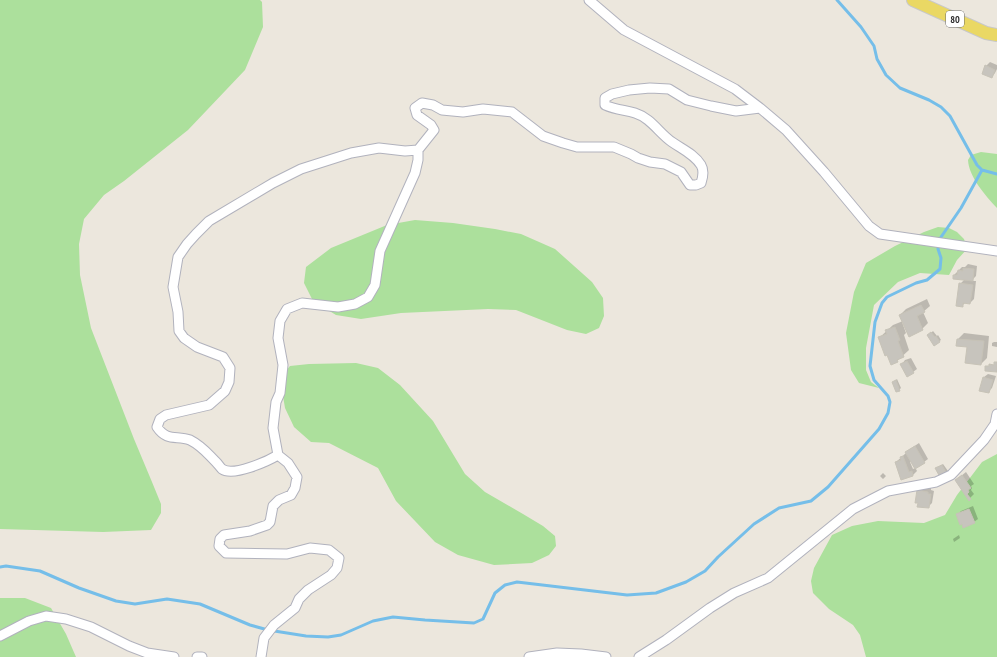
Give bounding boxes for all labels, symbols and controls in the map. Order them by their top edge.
road number: 80 [946,11,964,27]

